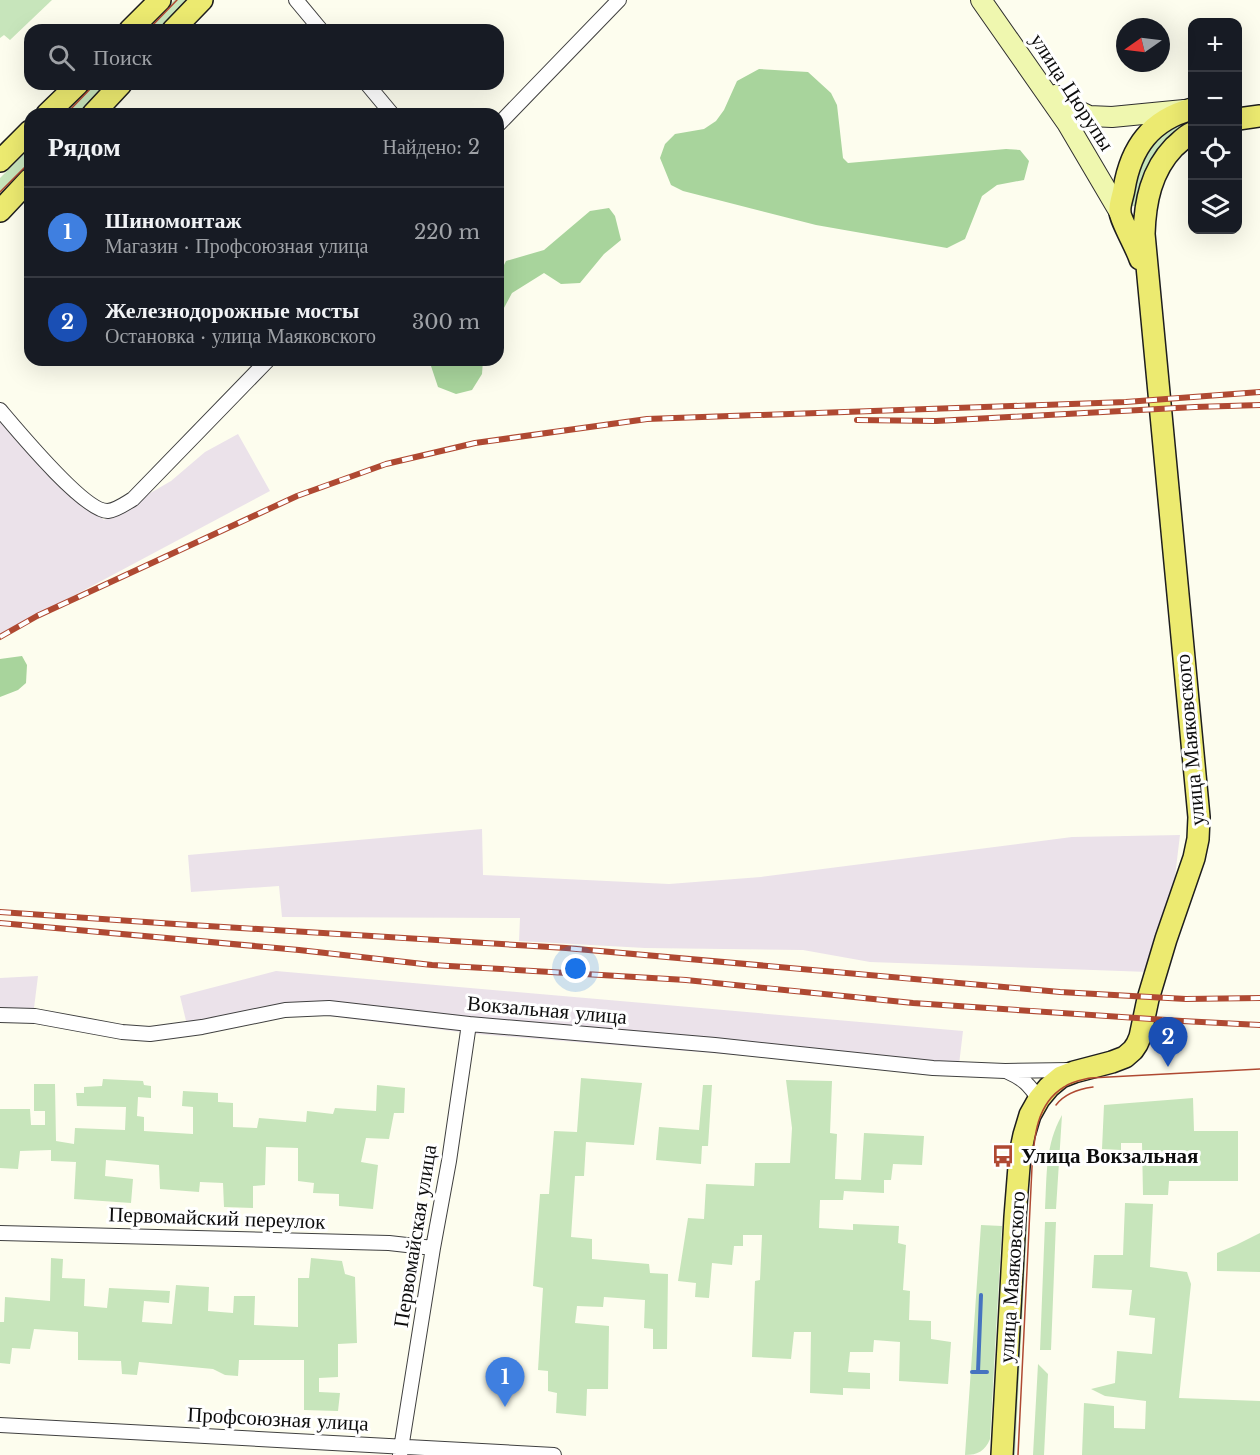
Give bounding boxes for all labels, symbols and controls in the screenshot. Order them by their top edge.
north arrow [1116,18,1170,72]
map controls [1188,18,1242,234]
button: + [1188,18,1242,72]
search box [24,24,504,90]
street label: улица Цюрупы [1024,28,1120,156]
icon: search [45,41,78,74]
text: Поиск [93,44,152,71]
button: − [1188,72,1242,126]
button: locate [1188,126,1242,180]
text: Рядом [48,131,121,163]
text: Найдено: 2 [382,135,480,159]
button: layers [1188,180,1242,234]
text: Шиномонтаж [105,207,242,234]
text: 1 [63,220,72,244]
text: 220 m [414,220,480,244]
text: Магазин · Профсоюзная улица [105,234,368,258]
text: Железнодорожные мосты [105,297,359,324]
text: 2 [61,310,74,334]
text: 300 m [412,310,480,334]
text: Остановка · улица Маяковского [105,324,376,348]
street label: улица Маяковского [1170,653,1210,827]
your location [561,954,590,983]
street label: Вокзальная улица [466,990,629,1030]
pin: 2 [1148,1018,1188,1067]
street label: Первомайская улица [388,1142,442,1329]
bus stop icon: Улица Вокзальная [990,1143,1016,1169]
place label: Улица Вокзальная [1021,1143,1198,1169]
street label: улица Маяковского [993,1190,1031,1364]
street label: Первомайский переулок [108,1201,327,1235]
pin: 1 [486,1358,524,1407]
street label: Профсоюзная улица [187,1401,370,1437]

